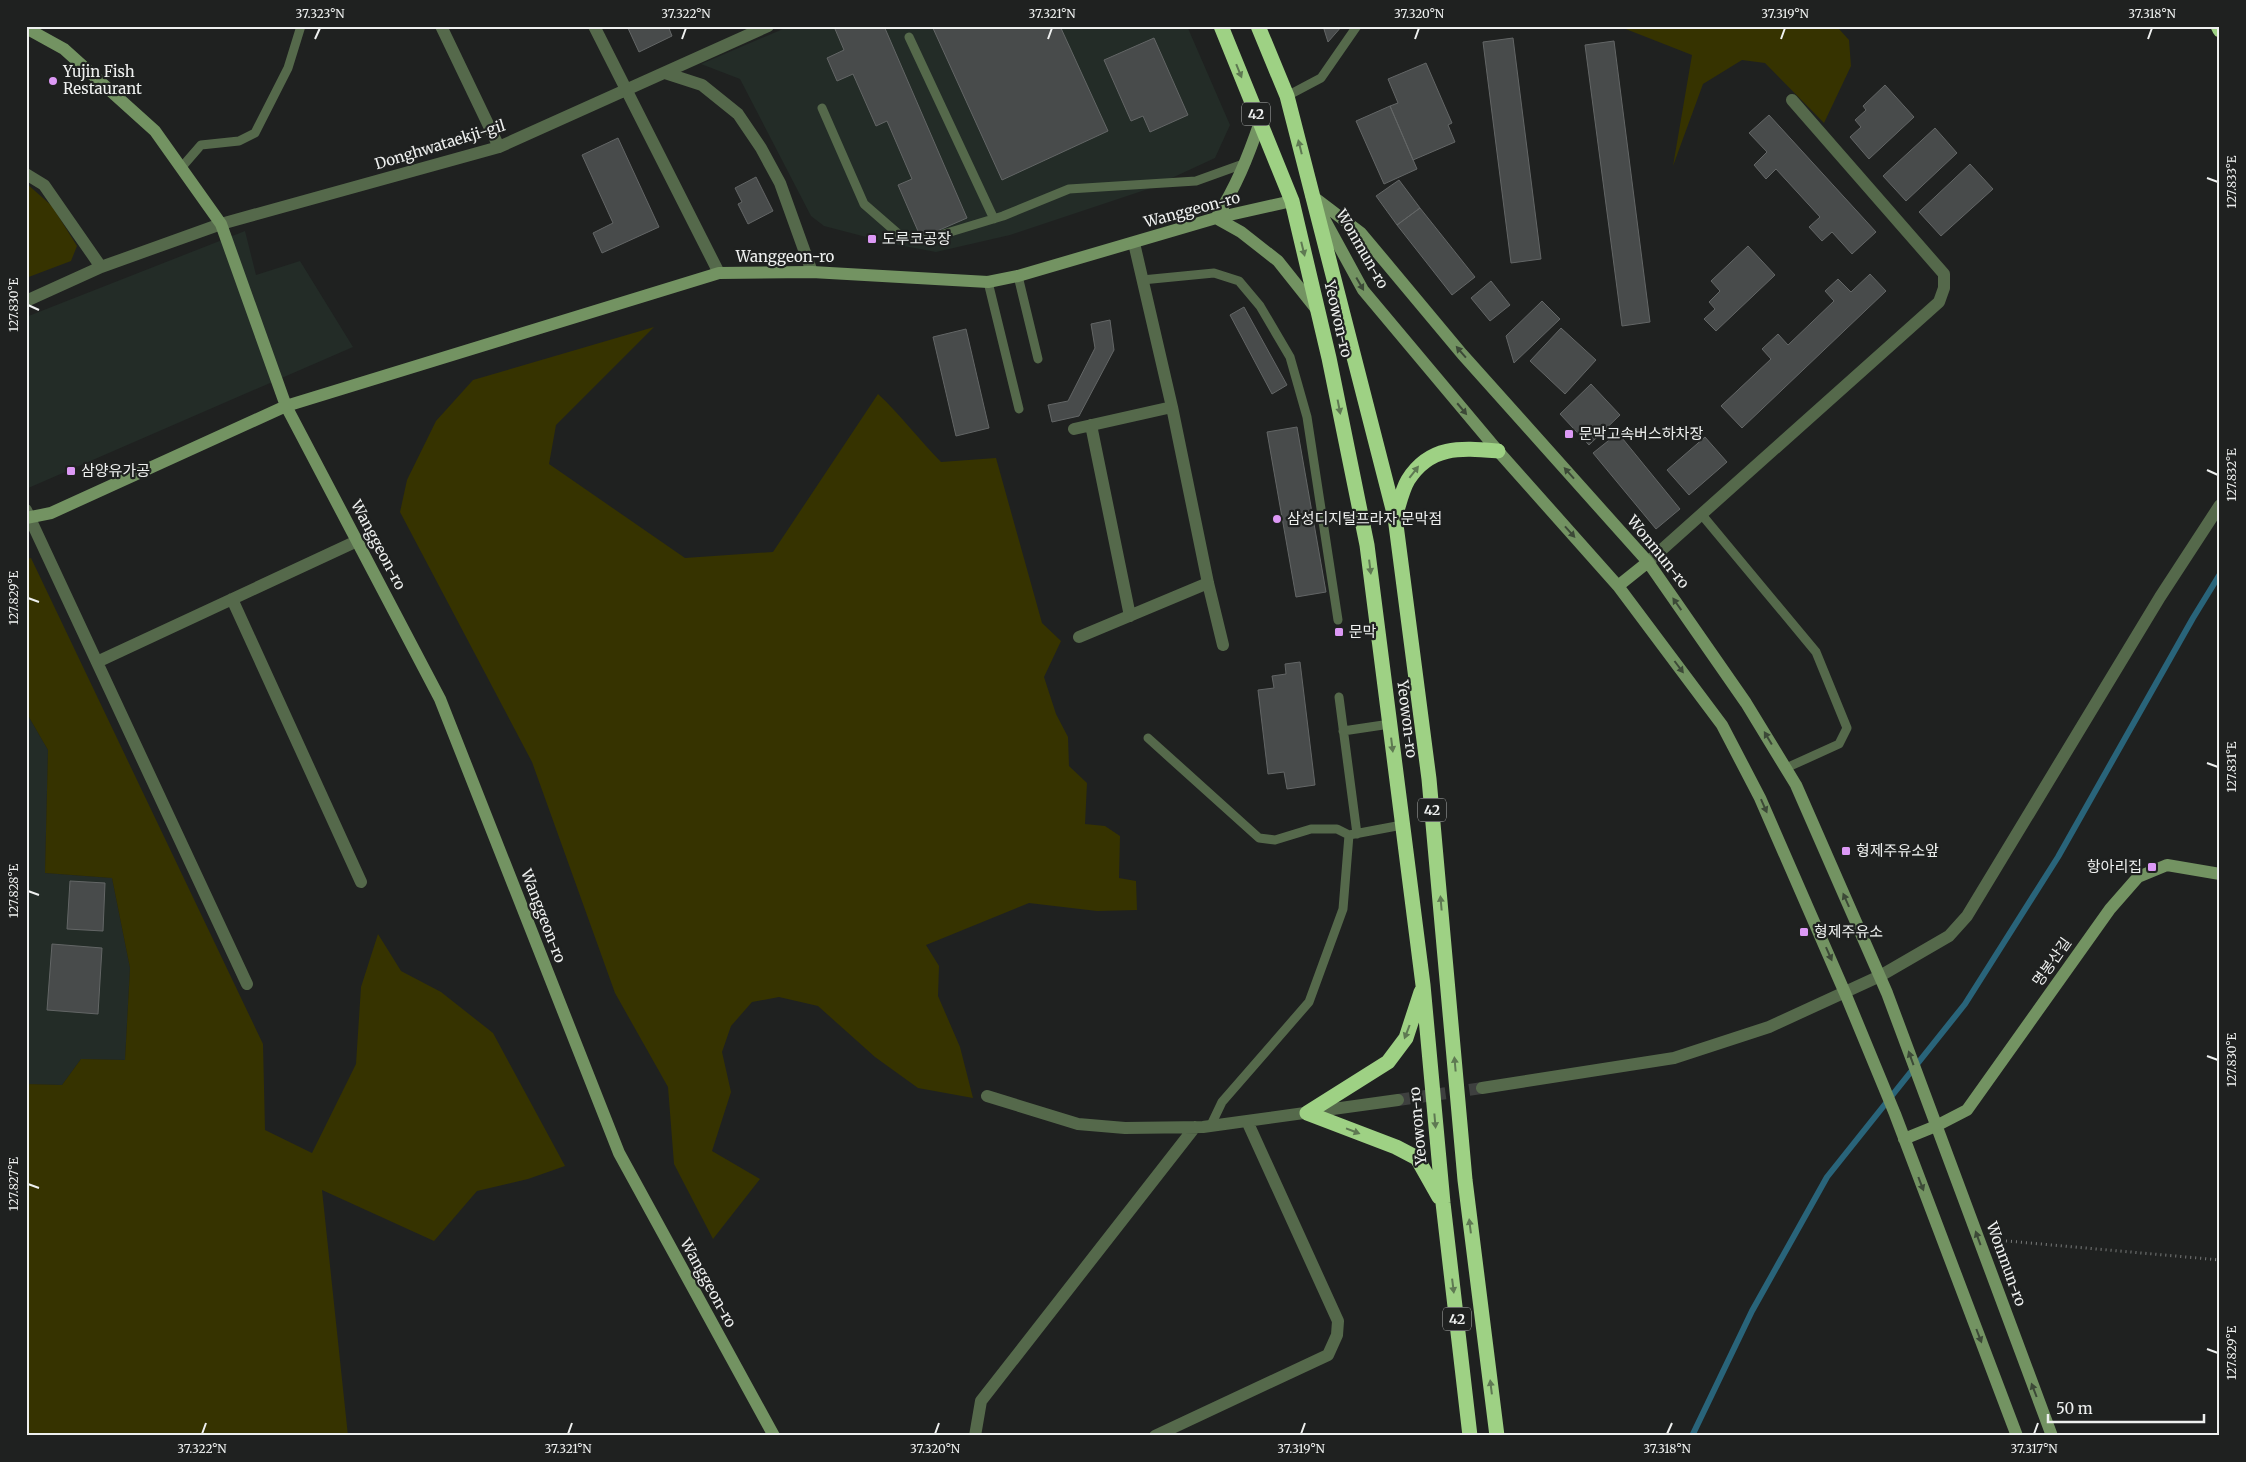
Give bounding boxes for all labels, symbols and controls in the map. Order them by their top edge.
text: 37.323°N [296,6,345,21]
text: 37.322°N [661,6,711,21]
text: 37.321°N [1028,6,1076,21]
text: 37.320°N [1394,6,1445,21]
text: 37.319°N [1761,6,1809,21]
text: 37.318°N [2128,6,2176,21]
place label: Yujin Fish Restaurant [62,62,142,98]
one-way arrow [1236,64,1243,79]
marker: Yujin Fish Restaurant [47,75,59,87]
road number: 42 [1242,102,1270,126]
street label: Donghwataekji-gil [372,116,508,173]
one-way arrow [1296,140,1304,155]
text: 127.833°E [2224,155,2239,208]
street label: Wanggeon-ro [1141,188,1242,232]
street label: Wonmun-ro [1332,205,1393,292]
place label: 도루코공장 [882,229,951,248]
marker: 도루코공장 [866,233,878,245]
one-way arrow [1299,241,1307,256]
street label: Wanggeon-ro [735,247,835,266]
one-way arrow [1355,277,1364,290]
text: 127.830°E [6,278,21,332]
street label: Yeowon-ro [1320,278,1357,359]
one-way arrow [1455,346,1466,359]
one-way arrow [1335,400,1343,415]
one-way arrow [1457,403,1468,416]
place label: 문막고속버스하차장 [1579,424,1703,443]
marker: 문막고속버스하차장 [1563,428,1575,440]
text: 127.832°E [2224,448,2239,502]
place label: 삼양유가공 [81,461,150,480]
marker: 삼양유가공 [65,465,77,477]
one-way arrow [1409,465,1419,479]
one-way arrow [1563,467,1574,480]
street label: Wanggeon-ro [346,496,410,593]
place label: 삼성디지털프라자 문막점 [1287,509,1442,528]
street label: Wonmun-ro [1623,511,1694,592]
marker: 삼성디지털프라자 문막점 [1271,513,1283,525]
one-way arrow [1564,525,1575,538]
one-way arrow [1366,559,1374,575]
text: 127.829°E [6,571,21,625]
one-way arrow [1672,597,1682,610]
place label: 문막 [1349,622,1377,641]
marker: 문막 [1333,626,1345,638]
one-way arrow [1674,661,1684,674]
street label: Yeowon-ro [1393,678,1422,759]
one-way arrow [1763,732,1772,745]
one-way arrow [1388,738,1396,754]
text: 127.831°E [2224,741,2239,792]
road number: 42 [1418,798,1446,822]
one-way arrow [1760,799,1768,813]
place label: 형제주유소앞 [1856,841,1939,860]
marker: 형제주유소앞 [1840,845,1852,857]
place label: 항아리집 [2087,857,2142,876]
marker: 항아리집 [2146,861,2158,873]
text: 127.828°E [6,864,21,918]
street label: Wanggeon-ro [517,865,570,966]
one-way arrow [1842,893,1850,907]
one-way arrow [1437,894,1445,910]
place label: 형제주유소 [1814,922,1883,941]
marker: 형제주유소 [1798,926,1810,938]
street label: 명봉산길 [2028,934,2075,990]
one-way arrow [1825,947,1833,961]
one-way arrow [1403,1025,1411,1040]
text: 127.830°E [2224,1033,2239,1087]
one-way arrow [1907,1050,1914,1065]
one-way arrow [1451,1056,1459,1072]
street label: Yeowon-ro [1405,1086,1430,1167]
one-way arrow [1431,1113,1439,1129]
one-way arrow [1345,1128,1360,1135]
text: 127.827°E [6,1157,21,1211]
one-way arrow [1918,1177,1926,1191]
one-way arrow [1466,1218,1474,1234]
street label: Wonmun-ro [1982,1218,2031,1309]
one-way arrow [1974,1230,1982,1245]
street label: Wanggeon-ro [676,1234,741,1331]
one-way arrow [1449,1278,1457,1294]
road number: 42 [1443,1308,1471,1330]
text: 127.829°E [2224,1326,2239,1380]
one-way arrow [1975,1329,1983,1344]
one-way arrow [1487,1379,1495,1395]
one-way arrow [2030,1383,2038,1398]
scale bar [2048,1392,2205,1424]
text: 50 m [2056,1399,2093,1418]
text: 37.322°N [177,1441,227,1456]
text: 37.321°N [544,1441,592,1456]
text: 37.320°N [910,1441,961,1456]
text: 37.319°N [1277,1441,1325,1456]
text: 37.318°N [1643,1441,1691,1456]
text: 37.317°N [2010,1441,2058,1456]

